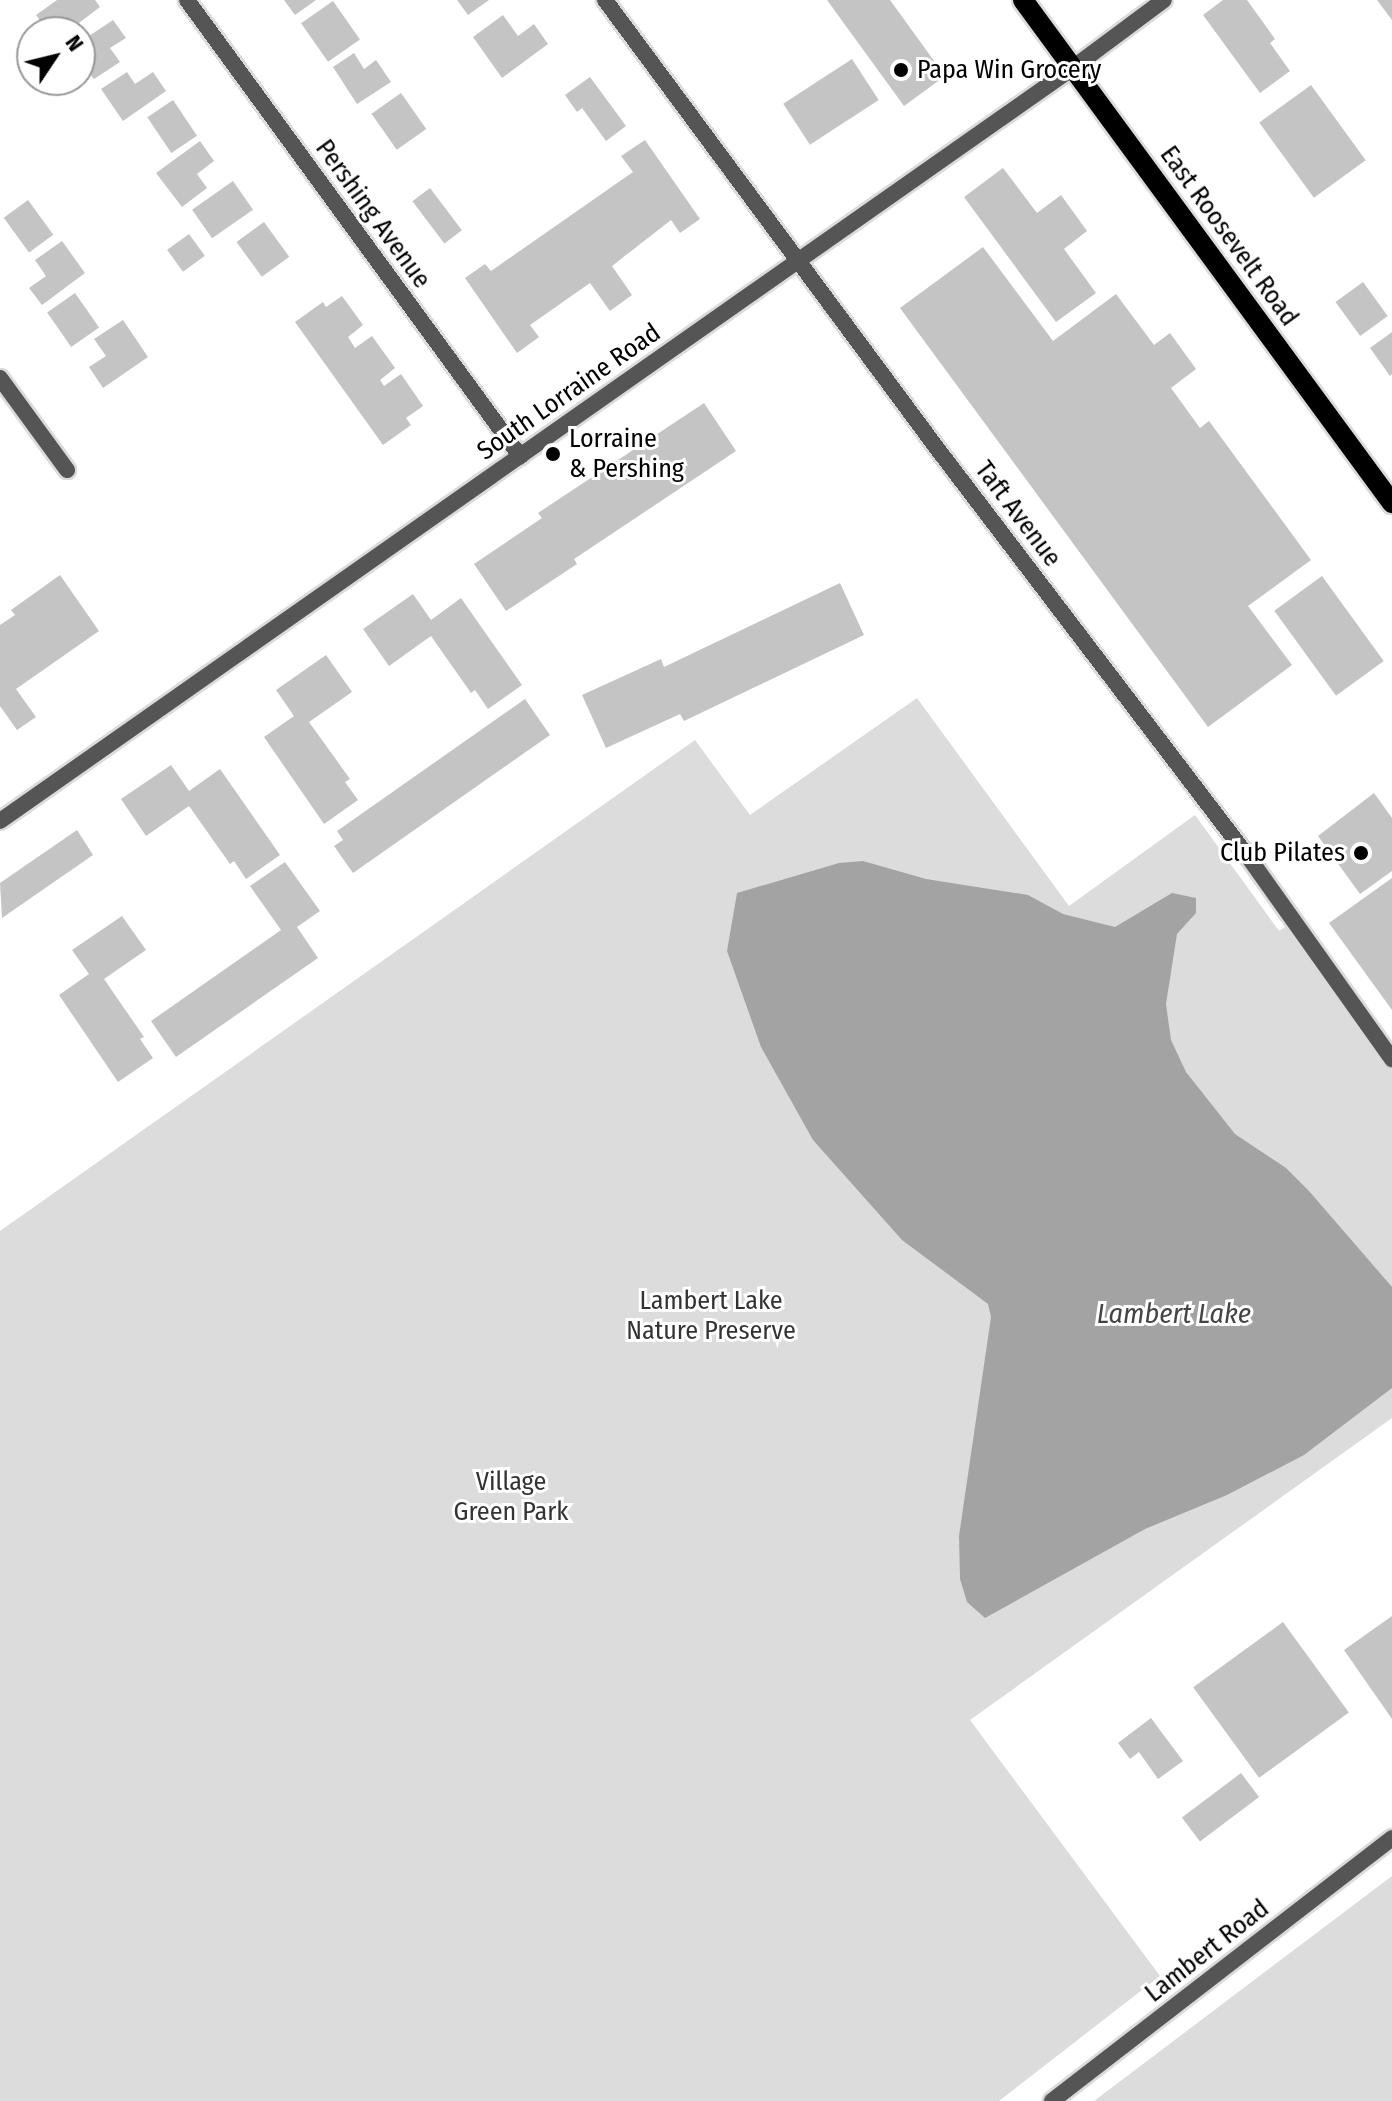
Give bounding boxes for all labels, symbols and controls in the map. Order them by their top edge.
north arrow [16,16,96,96]
text: N [60,30,89,56]
place label: Papa Win Grocery [917,54,1101,86]
marker: Papa Win Grocery [892,61,910,79]
street label: Pershing Avenue [309,134,437,294]
street label: East Roosevelt Road [1153,140,1305,332]
street label: South Lorraine Road [471,317,667,467]
place label: Lorraine & Pershing [569,423,684,484]
marker: Lorraine & Pershing [544,445,562,463]
street label: Taft Avenue [968,455,1068,573]
place label: Club Pilates [1220,837,1345,869]
marker: Club Pilates [1352,844,1370,862]
park label: Lambert Lake Nature Preserve [626,1285,796,1346]
water label: Lambert Lake [1097,1297,1251,1331]
park label: Village Green Park [454,1466,568,1528]
street label: Lambert Road [1139,1893,1275,2009]

